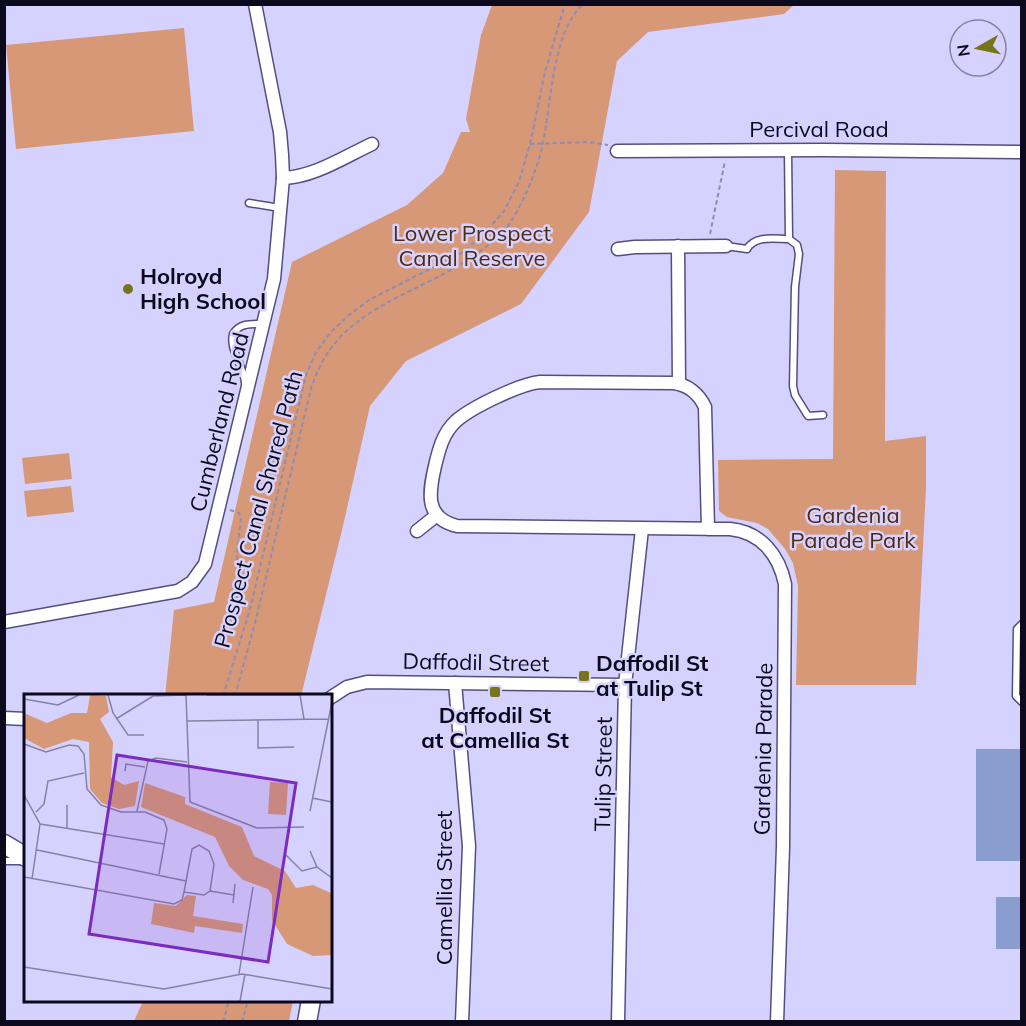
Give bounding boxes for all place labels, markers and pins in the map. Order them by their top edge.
place label: Holroyd High School [140,262,266,315]
marker: Holroyd High School [121,282,135,296]
place label: Daffodil St at Tulip St [596,649,708,702]
marker: Daffodil St at Tulip St [577,669,591,683]
marker: Daffodil St at Camellia St [488,685,502,699]
place label: Daffodil St at Camellia St [421,701,569,754]

